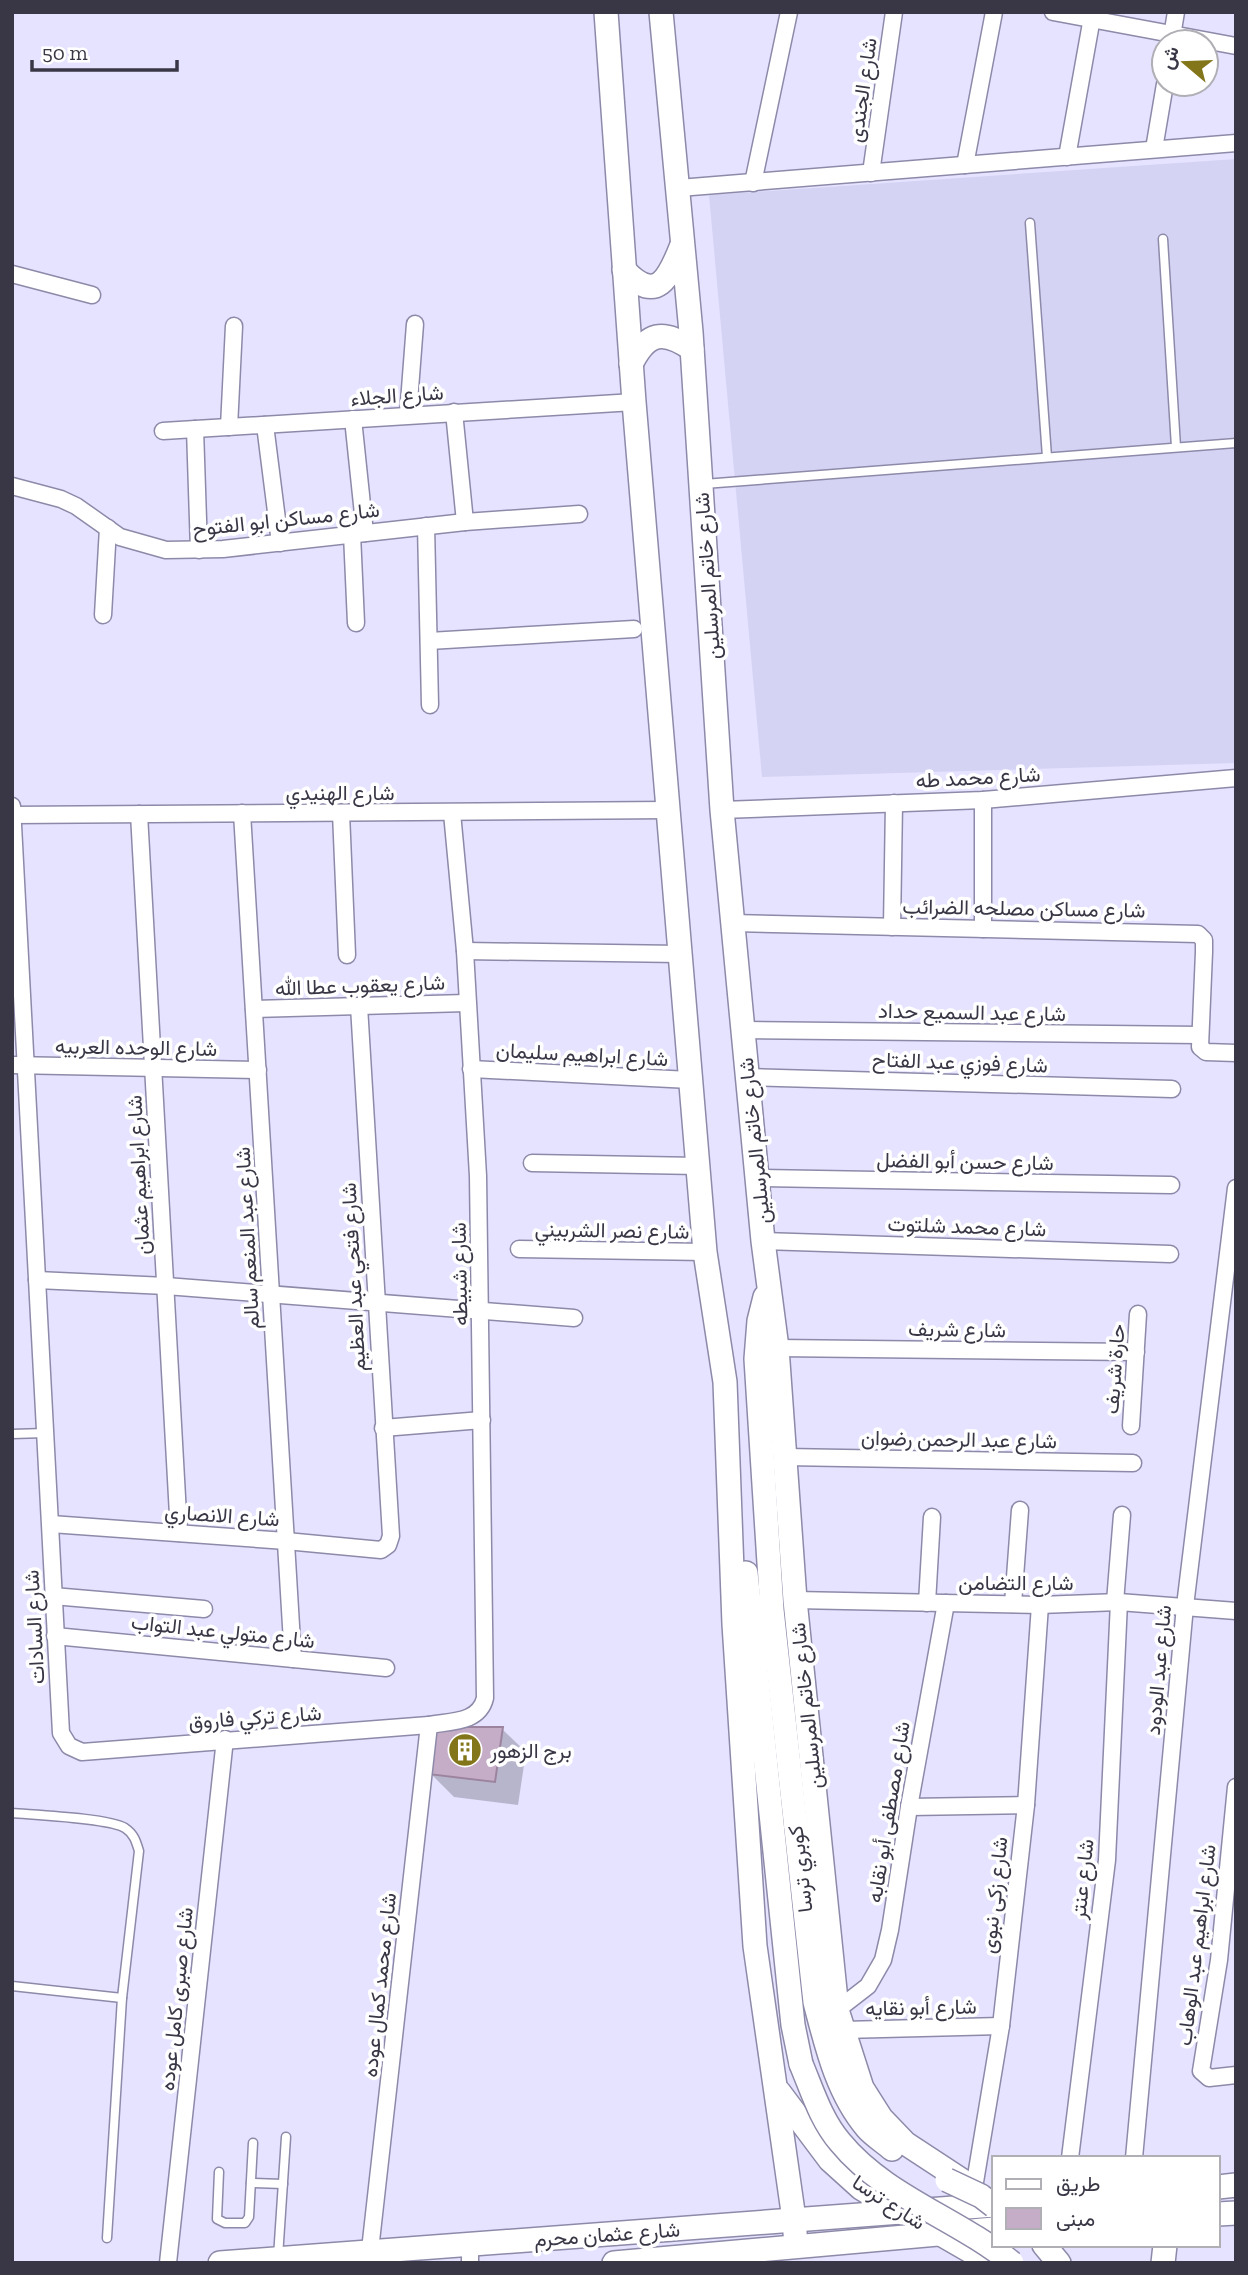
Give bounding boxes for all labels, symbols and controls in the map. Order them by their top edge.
scale bar [32,28,177,72]
north arrow [1150,28,1220,98]
street label: شارع الجندى [842,36,884,144]
text: 50 m [42,40,88,65]
text: ش [1155,43,1184,72]
street label: شارع الجلاء [350,379,445,413]
street label: شارع خاتم المرسلين [689,492,727,660]
street label: شارع مساكن ابو الفتوح [191,497,381,543]
street label: شارع محمد طه [915,761,1041,795]
street label: شارع الهنيدي [285,780,395,810]
street label: شارع مساكن مصلحه الضرائب [902,893,1146,925]
street label: شارع يعقوب عطا الله [274,970,446,1002]
street label: شارع عبد السميع حداد [878,998,1066,1028]
street label: شارع الوحده العربيه [55,1033,217,1063]
street label: شارع ابراهيم سليمان [495,1037,669,1073]
street label: شارع فوزي عبد الفتاح [872,1046,1048,1083]
street label: شارع خاتم المرسلين [733,1056,777,1225]
street label: شارع ابراهيم عثمان [121,1094,157,1256]
street label: شارع عبد المنعم سالم [230,1146,266,1330]
street label: شارع حسن أبو الفضل [876,1147,1054,1177]
street label: شارع فتحي عبد العظيم [336,1182,375,1372]
street label: شارع محمد شلتوت [887,1211,1047,1243]
street label: شارع نصر الشربيني [534,1216,690,1249]
street label: شارع شبيطه [446,1222,474,1326]
street label: شارع شريف [908,1316,1006,1344]
street label: حارة شريف [1098,1323,1131,1415]
street label: شارع عبد الرحمن رضوان [861,1425,1057,1455]
street label: شارع الانصاري [163,1499,280,1536]
street label: شارع السادات [19,1569,51,1685]
street label: شارع التضامن [958,1570,1074,1597]
street label: شارع عبد الودود [1140,1604,1178,1736]
street label: شارع متولي عبد التواب [129,1609,316,1658]
street label: شارع خاتم المرسلين [785,1621,829,1790]
street label: شارع تركي فاروق [188,1700,323,1739]
street label: شارع مصطفى أبو نقابه [861,1719,917,1905]
building icon: برج الزهور [446,1731,484,1769]
place label: برج الزهور [489,1738,572,1765]
street label: كوبري ترسا [782,1823,823,1914]
street label: شارع زكى نبوى [975,1835,1015,1955]
street label: شارع عنتر [1065,1838,1101,1922]
street label: شارع ابراهيم عبد الوهاب [1171,1843,1223,2047]
street label: شارع محمد كمال عوده [357,1891,403,2079]
street label: شارع صبرى كامل عوده [154,1906,200,2092]
street label: شارع أبو نقايه [865,1994,977,2022]
legend [992,2156,1220,2247]
street label: شارع ترسا [847,2169,930,2236]
text: طريق [1056,2171,1101,2197]
text: مبنى [1056,2206,1095,2231]
street label: شارع عثمان محرم [533,2216,681,2254]

